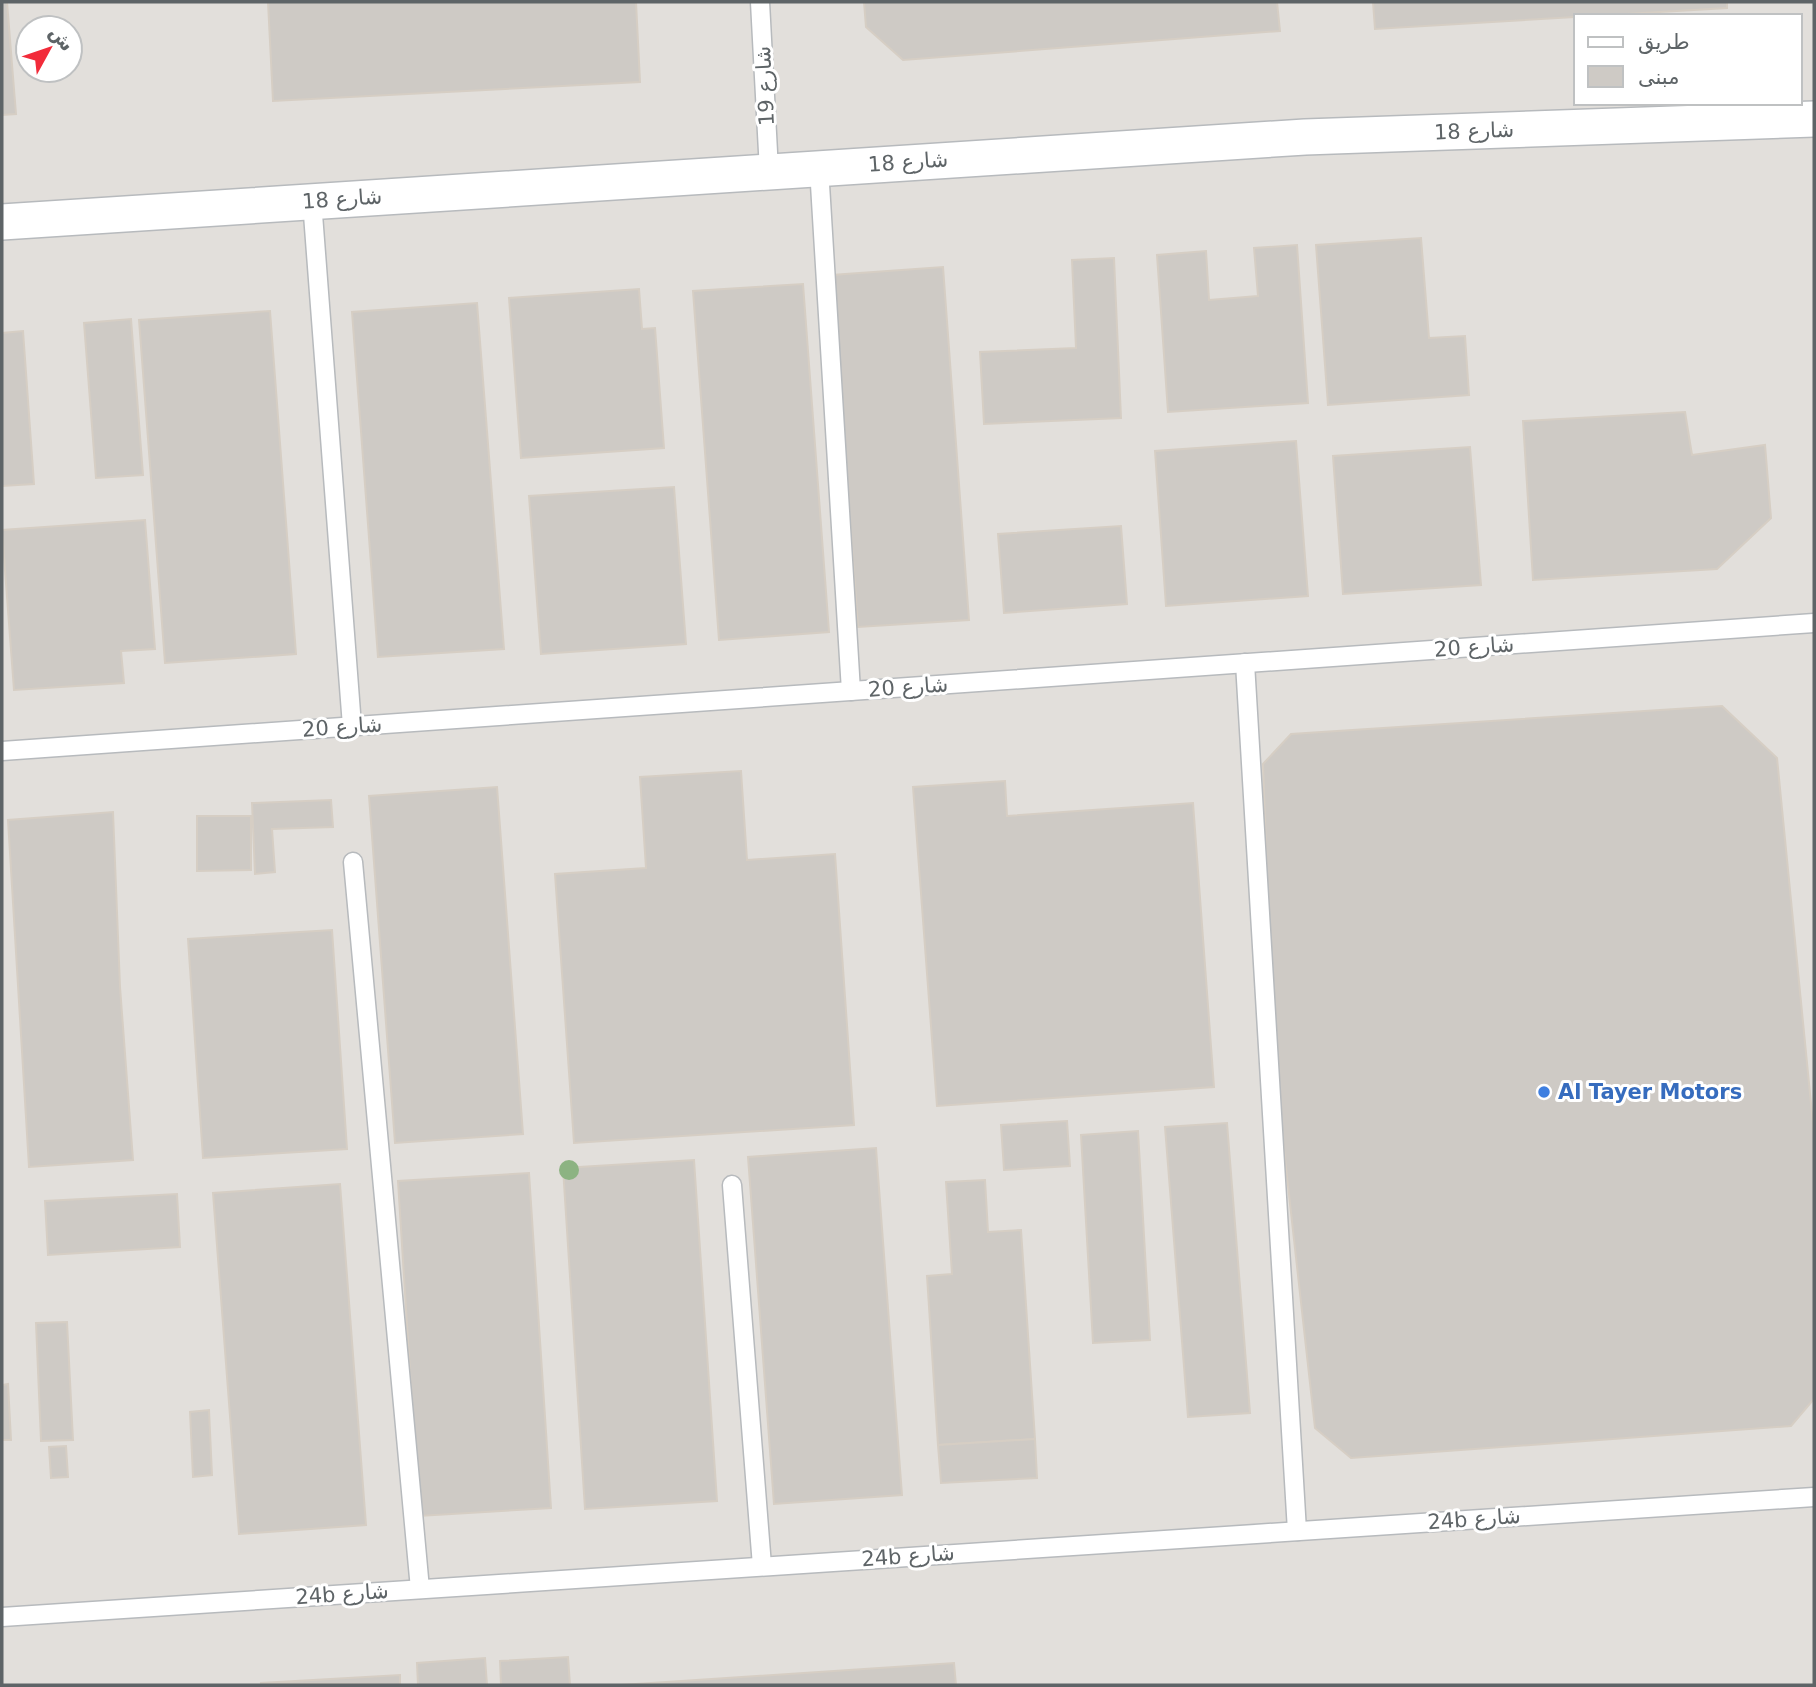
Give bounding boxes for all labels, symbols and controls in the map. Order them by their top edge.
north arrow [14,14,84,84]
legend [1574,14,1802,105]
text: ش [44,21,79,56]
text: طريق [1638,30,1690,54]
street label: شارع 19 [751,45,779,127]
text: مبنى [1638,65,1679,89]
street label: شارع 18 [1434,118,1514,144]
street label: شارع 18 [867,147,949,177]
street label: شارع 18 [301,184,383,214]
street label: شارع 20 [1433,632,1515,662]
street label: شارع 20 [867,672,949,702]
street label: شارع 20 [301,712,383,742]
place label: Al Tayer Motors [1558,1080,1742,1104]
marker: Al Tayer Motors [1536,1084,1552,1100]
street label: 24b شارع [1427,1504,1521,1534]
street label: 24b شارع [861,1541,955,1571]
street label: 24b شارع [295,1579,389,1609]

